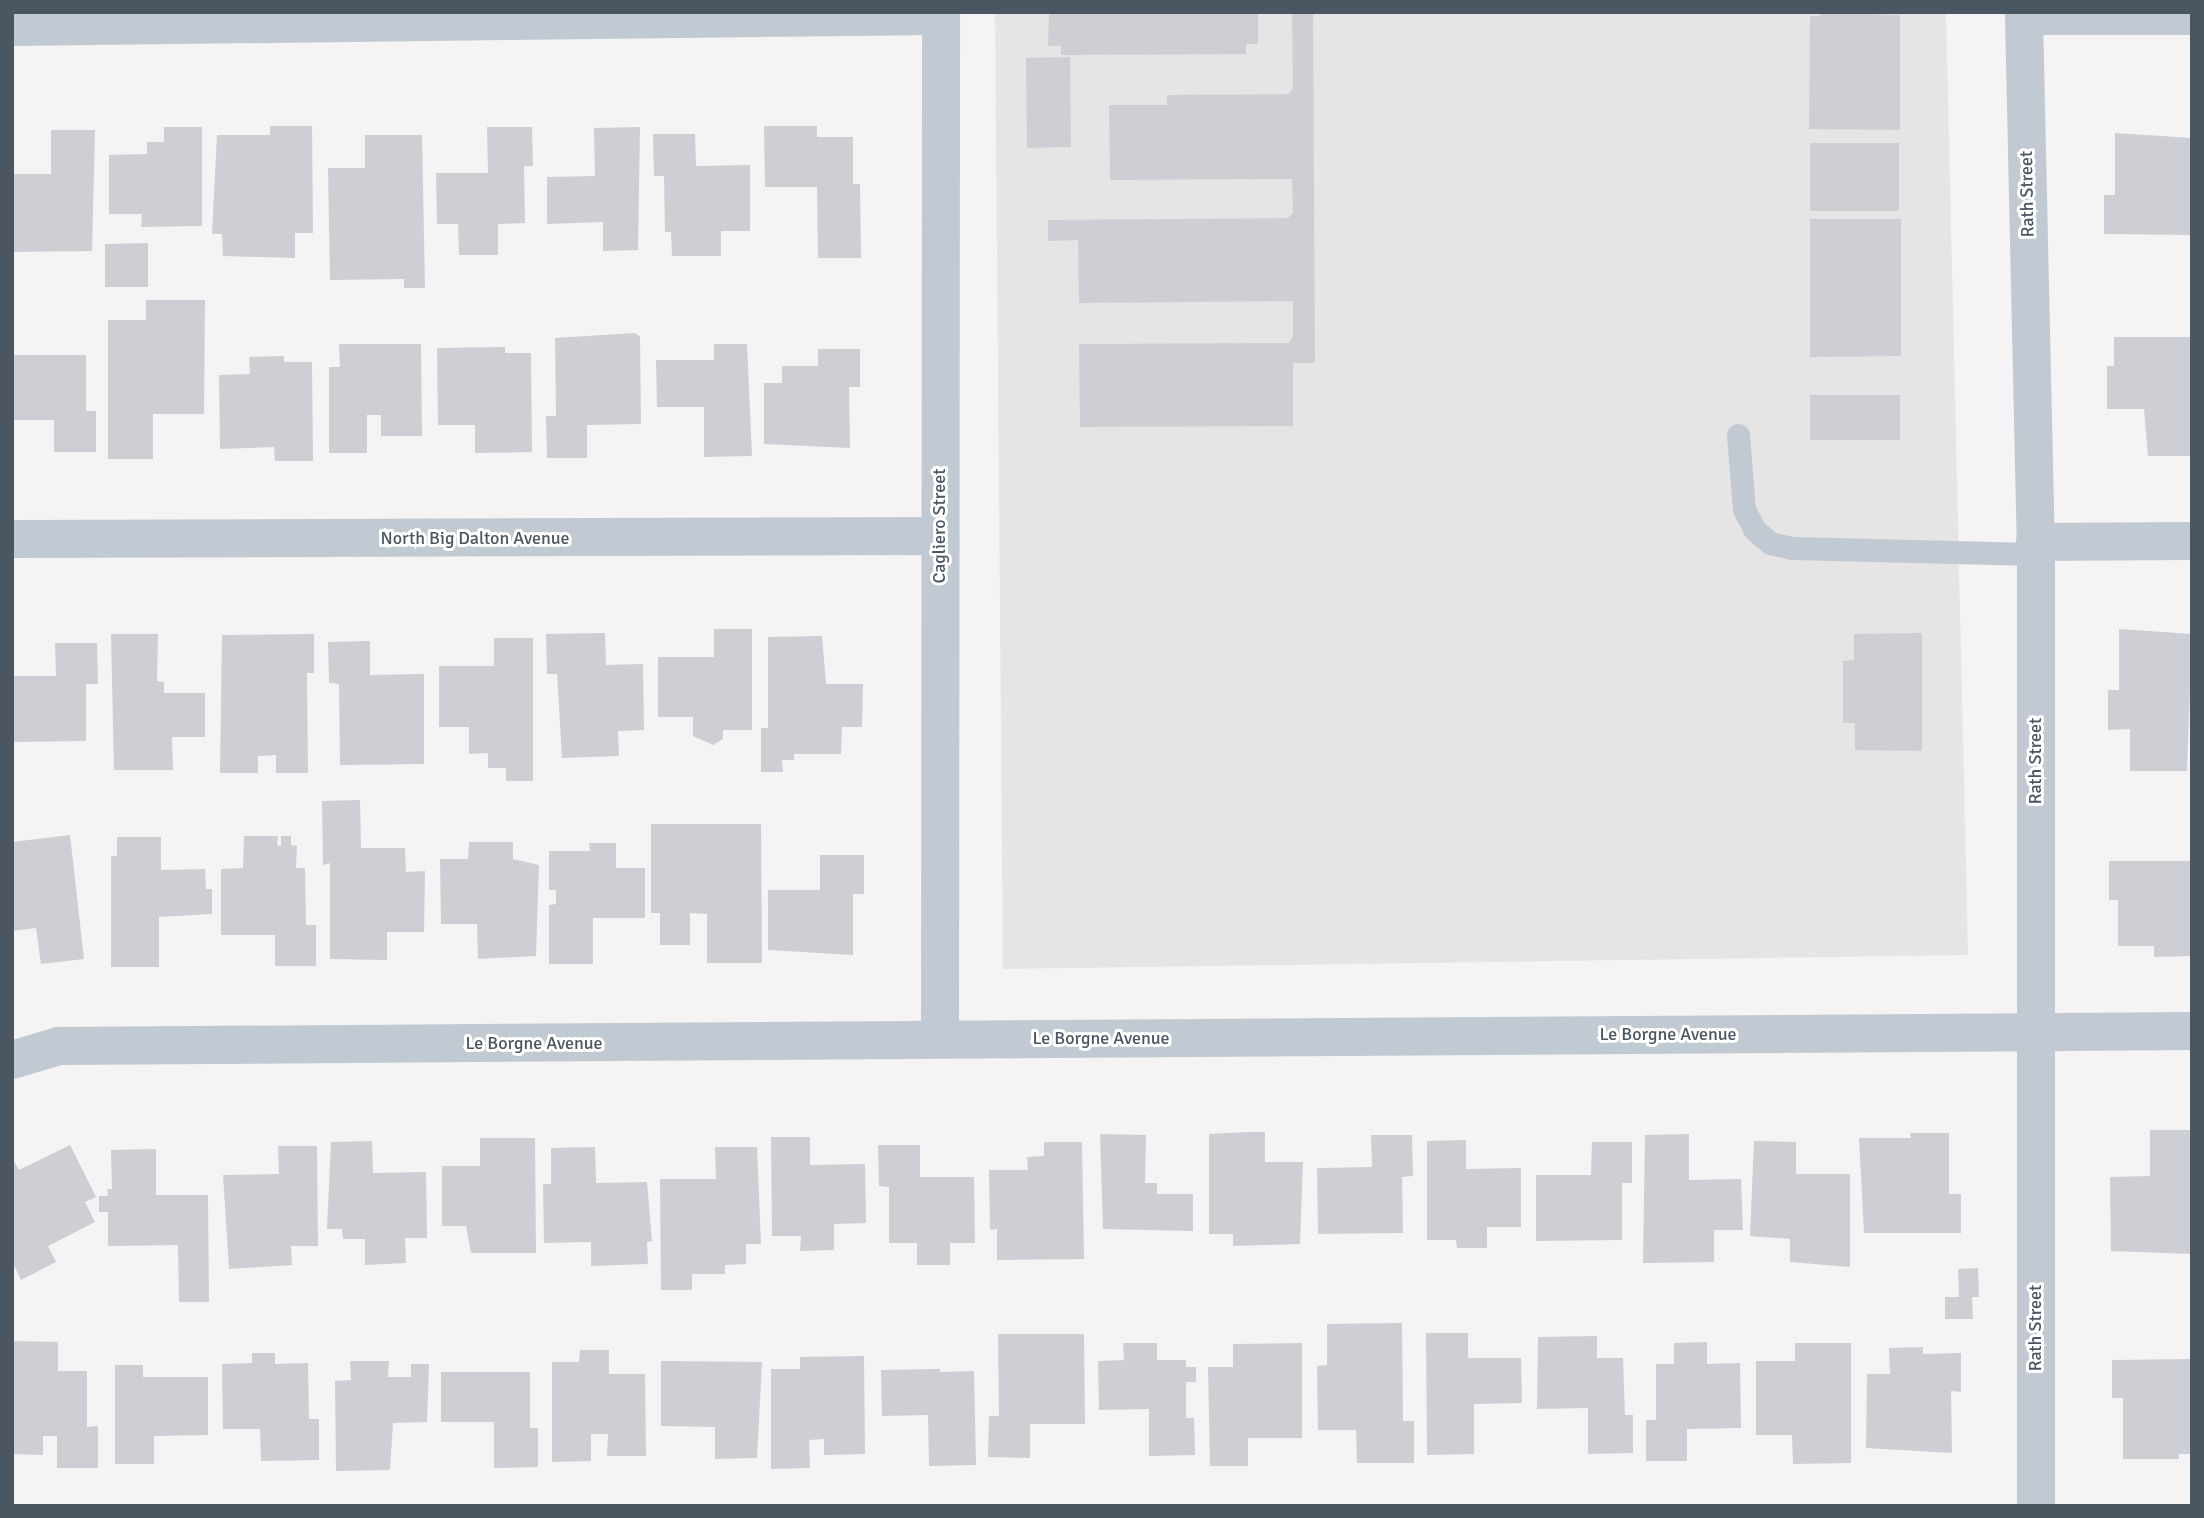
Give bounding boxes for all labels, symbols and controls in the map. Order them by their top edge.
street label: Rath Street [2015,151,2039,237]
street label: Cagliero Street [928,469,950,583]
street label: North Big Dalton Avenue [380,527,570,549]
street label: Rath Street [2024,718,2046,804]
street label: Le Borgne Avenue [1599,1023,1737,1045]
street label: Le Borgne Avenue [1032,1027,1170,1049]
street label: Le Borgne Avenue [465,1032,603,1054]
street label: Rath Street [2024,1285,2046,1371]

